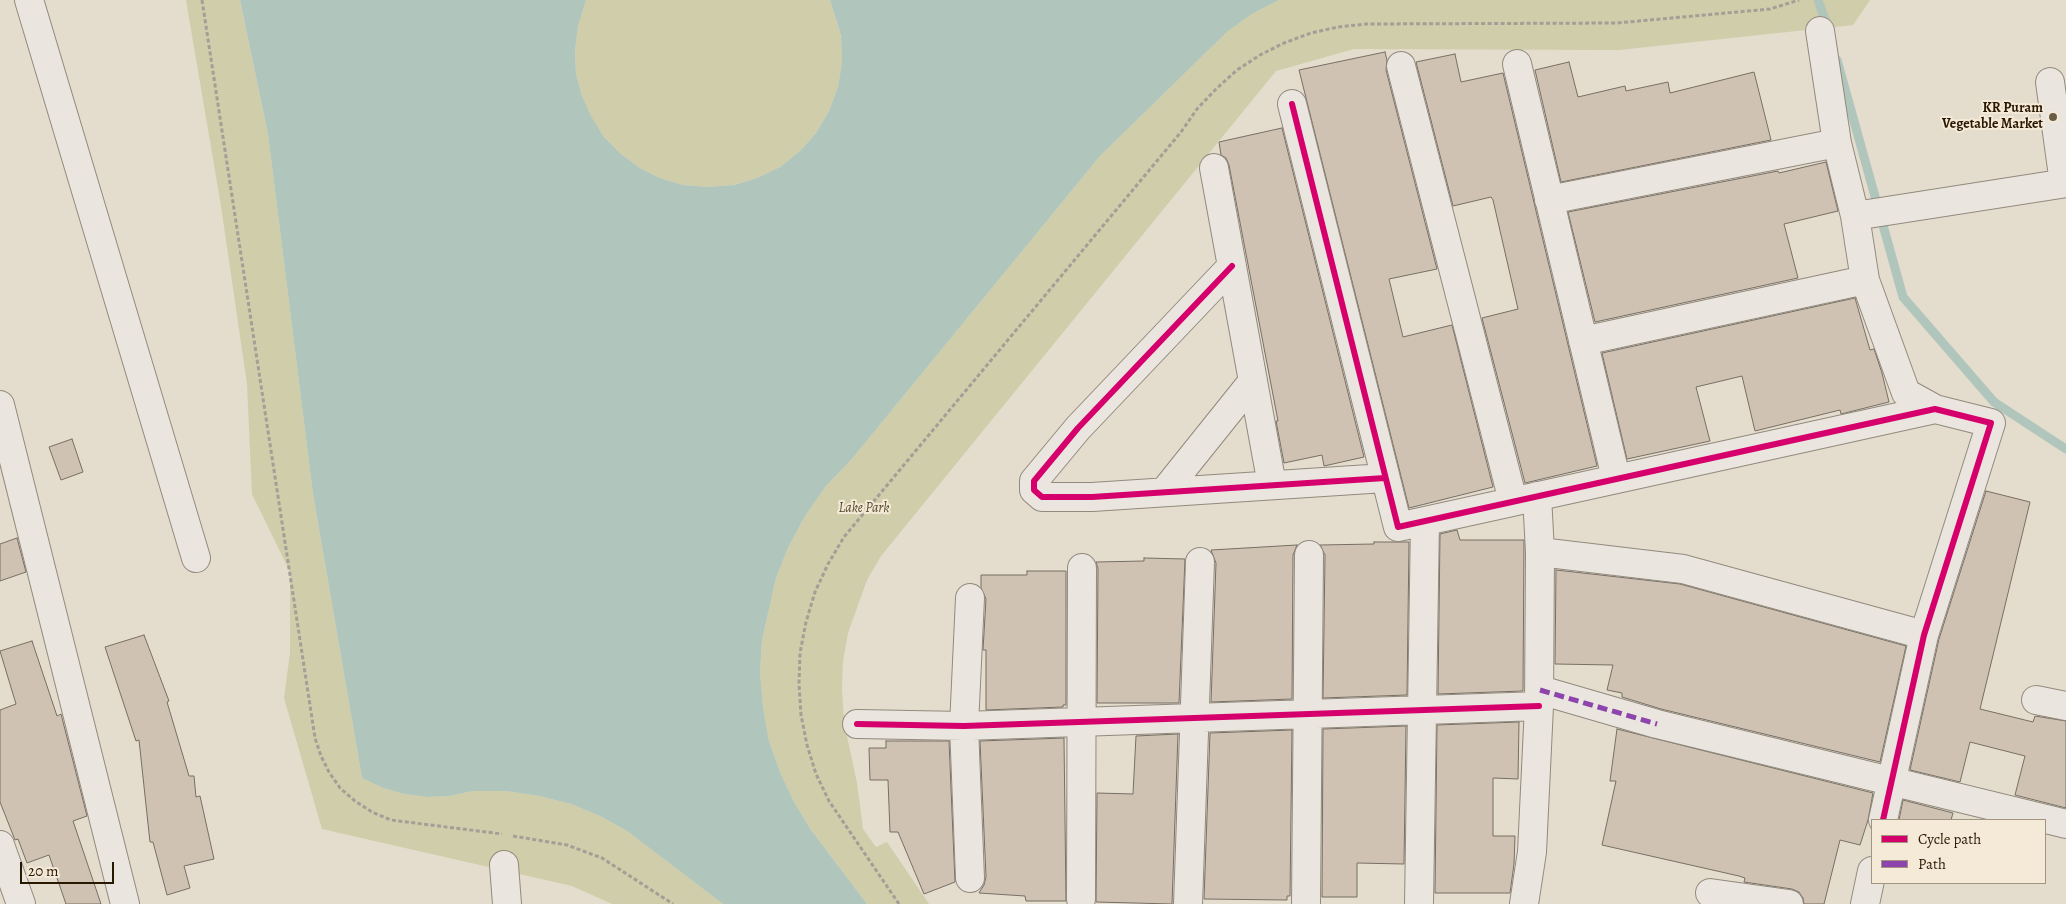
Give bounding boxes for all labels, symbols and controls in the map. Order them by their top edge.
place label: KR Puram Vegetable Market [1942,101,2043,134]
marker: KR Puram Vegetable Market [2047,111,2059,123]
park label: Lake Park [839,501,889,517]
legend [1871,819,2046,884]
text: Cycle path [1918,829,1981,849]
scale bar [22,852,116,884]
text: Path [1918,854,1946,874]
text: 20 m [28,861,59,881]

